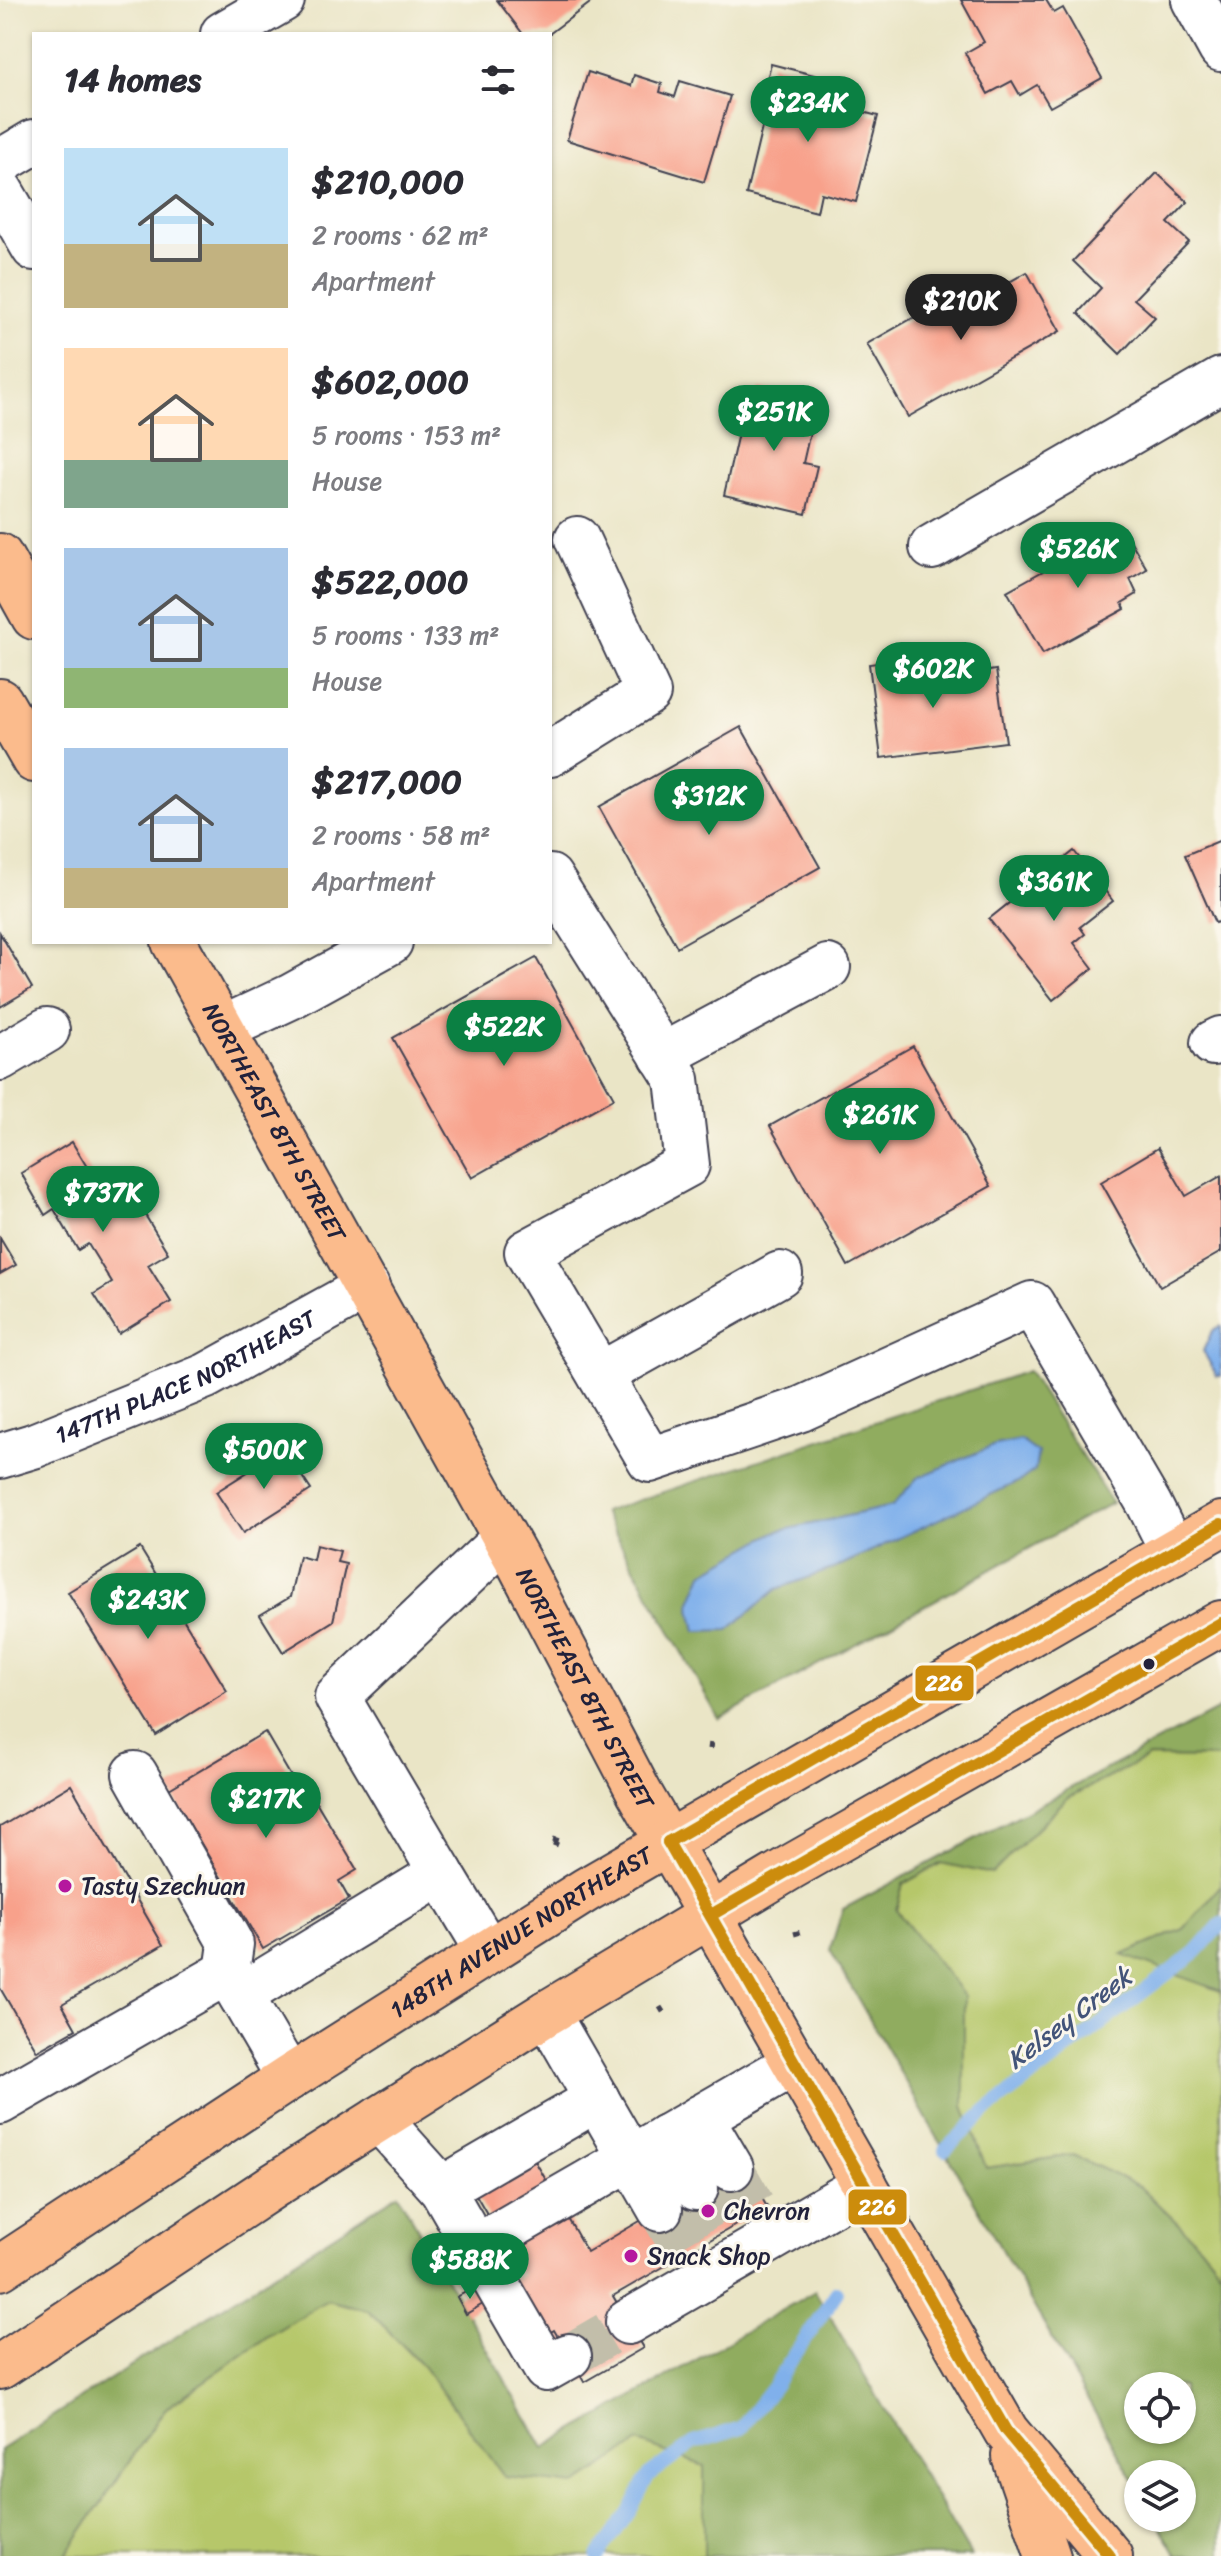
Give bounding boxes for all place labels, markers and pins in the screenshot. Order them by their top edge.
pin: $234K [752,76,864,144]
pin: $210K [905,274,1017,342]
pin: $251K [718,385,830,453]
pin: $526K [1022,522,1134,590]
pin: $602K [877,642,989,710]
pin: $312K [653,769,765,837]
pin: $361K [998,855,1110,923]
pin: $522K [448,1000,560,1068]
pin: $261K [824,1088,936,1156]
pin: $737K [47,1166,159,1234]
pin: $500K [208,1423,320,1491]
pin: $243K [92,1573,204,1641]
unlabelled marker [1141,1656,1157,1672]
pin: $217K [210,1772,322,1840]
place label: Tasty Szechuan [81,1865,246,1907]
marker: Tasty Szechuan [56,1877,74,1895]
place label: Chevron [724,2190,810,2232]
marker: Chevron [699,2202,717,2220]
pin: $588K [414,2233,526,2301]
place label: Snack Shop [647,2235,771,2277]
marker: Snack Shop [622,2247,640,2265]

